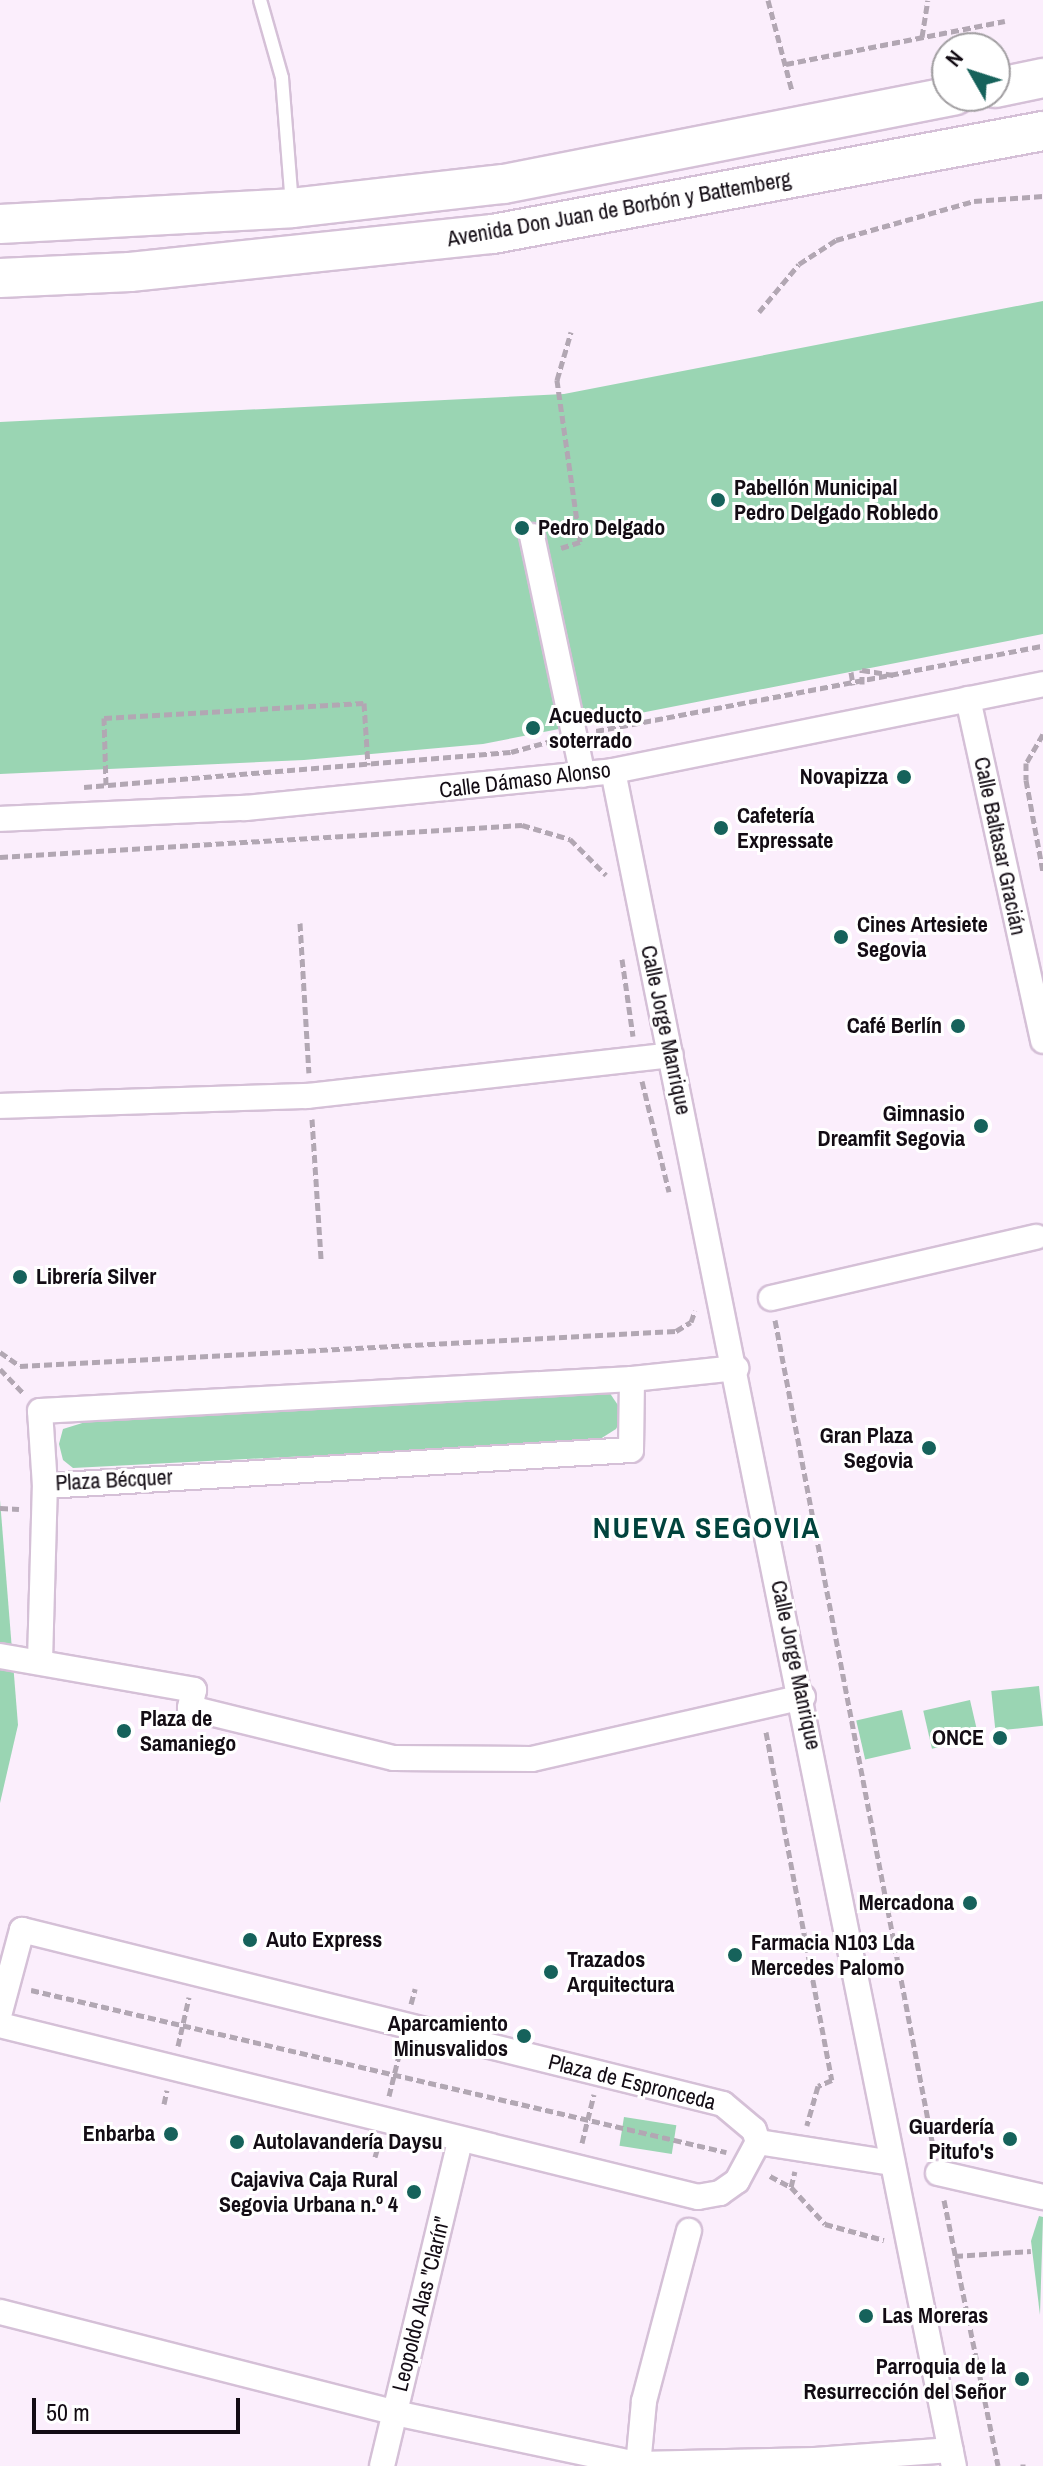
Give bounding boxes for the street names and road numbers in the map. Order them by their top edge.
street label: Avenida Don Juan de Borbón y Battemberg [445,166,793,252]
street label: Calle Baltasar Gracián [968,754,1032,938]
street label: Calle Dámaso Alonso [437,756,613,804]
street label: Calle Jorge Manrique [635,943,697,1117]
street label: Plaza Bécquer [55,1464,173,1496]
street label: Calle Jorge Manrique [765,1578,827,1752]
street label: Plaza de Espronceda [546,2048,718,2116]
street label: Leopoldo Alas "Clarín" [386,2213,456,2395]

